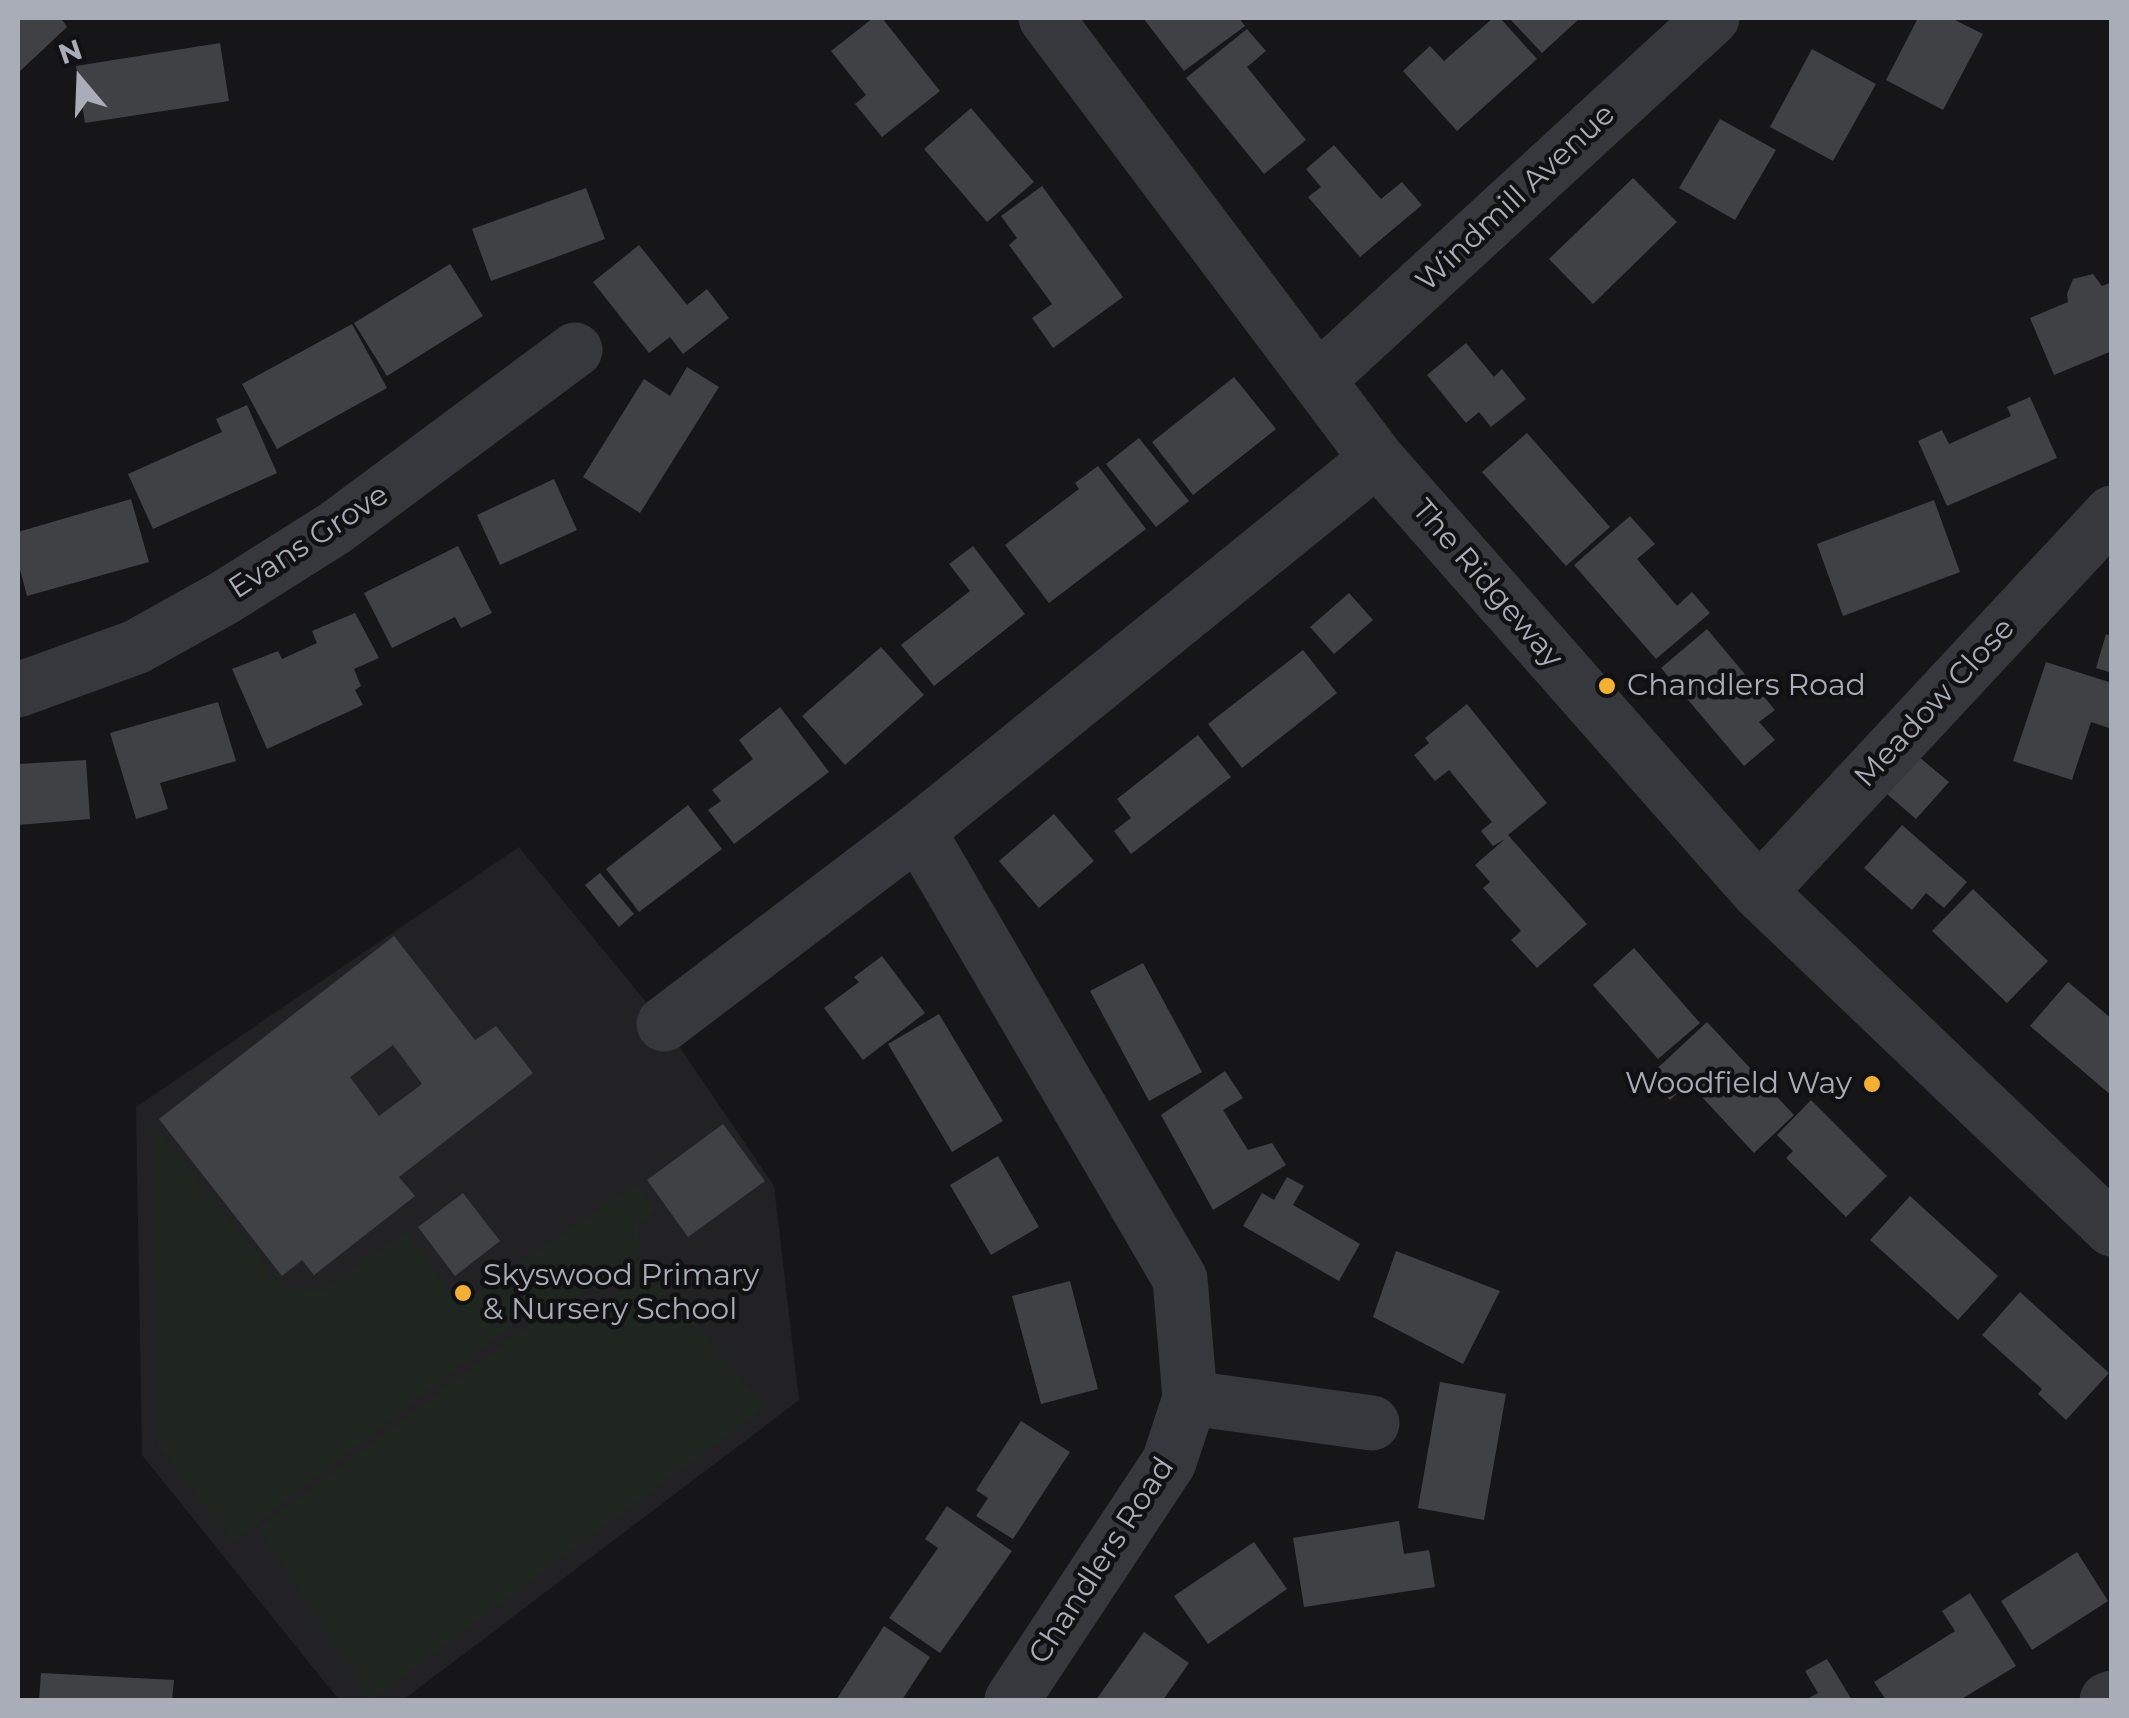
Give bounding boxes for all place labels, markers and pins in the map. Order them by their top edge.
place label: Chandlers Road [1627,668,1866,704]
marker: Chandlers Road [1596,675,1618,697]
place label: Woodfield Way [1625,1066,1852,1102]
marker: Woodfield Way [1861,1073,1883,1095]
place label: Skyswood Primary & Nursery School [483,1258,759,1328]
marker: Skyswood Primary & Nursery School [452,1282,474,1304]

